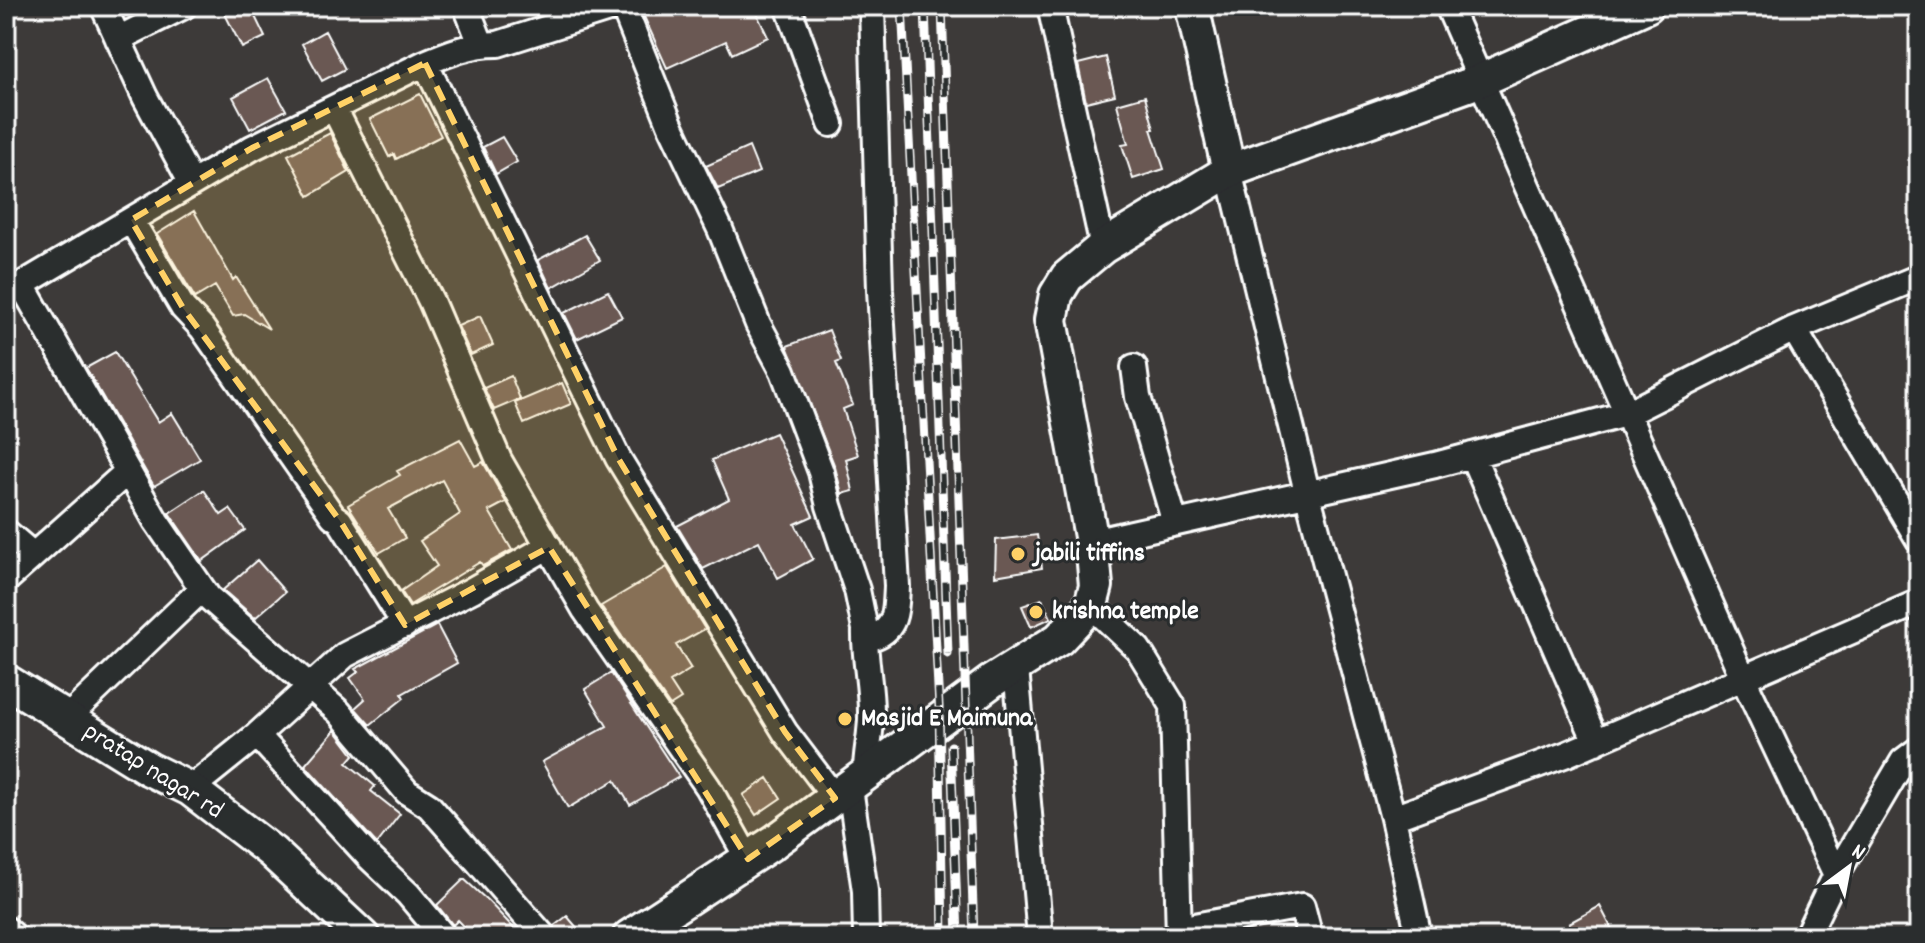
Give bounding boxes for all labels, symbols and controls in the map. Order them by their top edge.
place label: jabili tiffins [1031,536,1145,573]
marker: jabili tiffins [1009,545,1027,563]
place label: krishna temple [1052,594,1199,631]
marker: krishna temple [1027,603,1045,621]
place label: Masjid E Maimuna [861,701,1033,738]
marker: Masjid E Maimuna [836,710,854,728]
street label: pratap nagar rd [76,714,230,830]
north arrow [1809,827,1889,907]
text: N [1845,837,1871,869]

